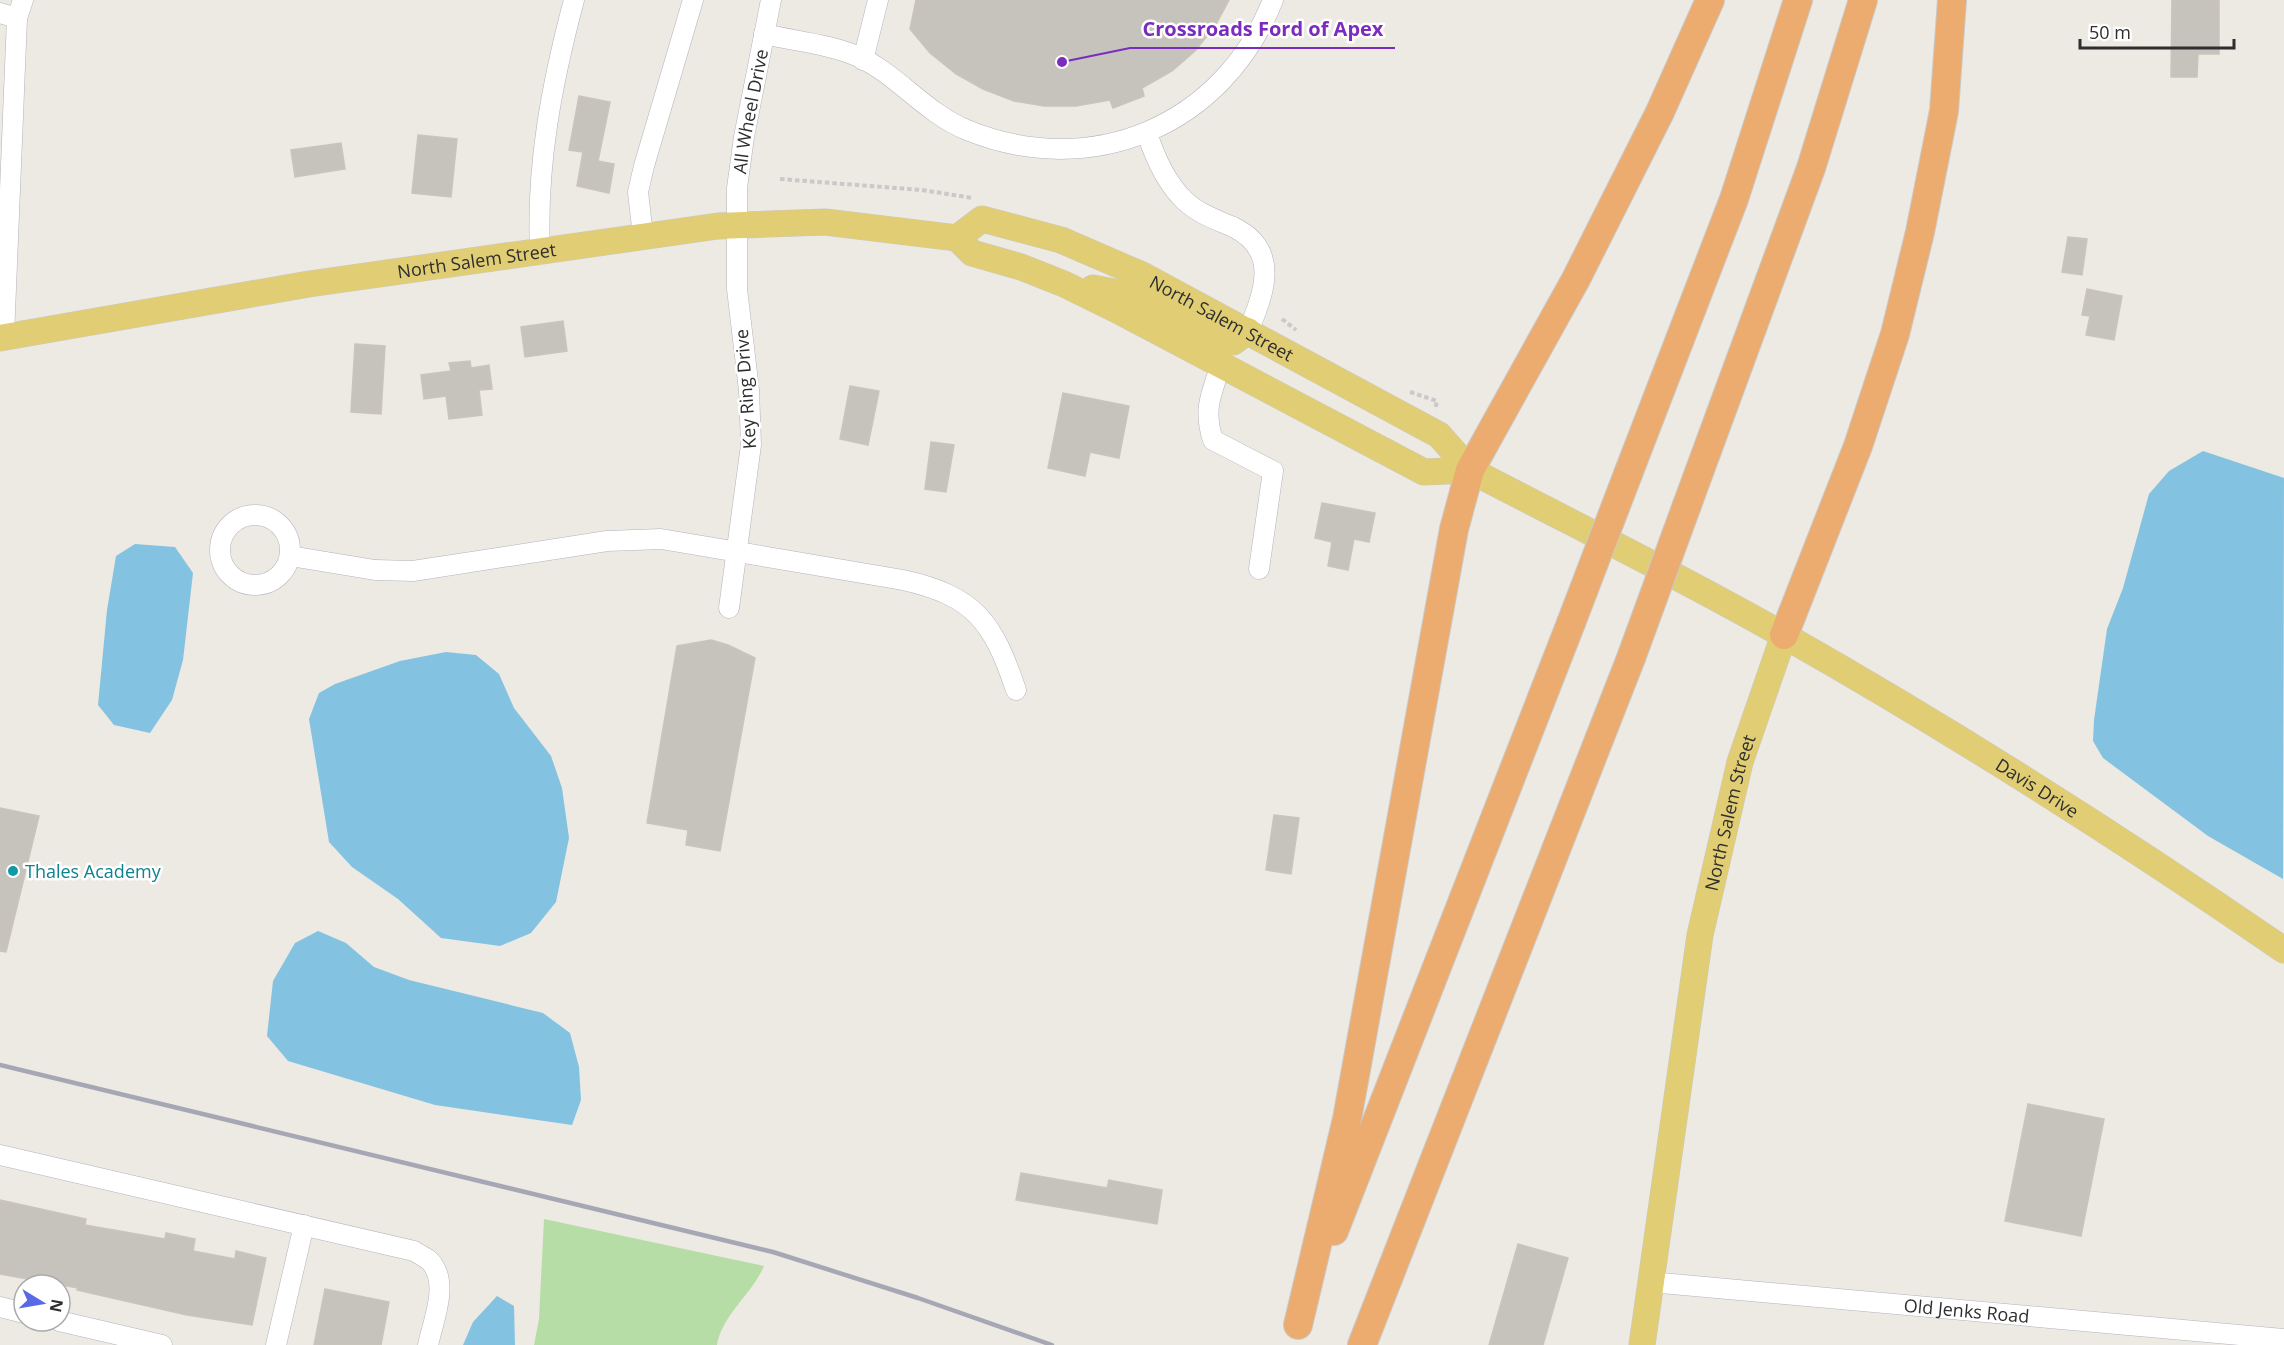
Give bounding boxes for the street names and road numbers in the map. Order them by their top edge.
street label: All Wheel Drive [727,47,773,175]
street label: North Salem Street [396,237,558,283]
street label: North Salem Street [1146,269,1298,367]
street label: Key Ring Drive [729,328,761,450]
street label: North Salem Street [1699,731,1761,893]
street label: Davis Drive [1991,752,2084,823]
street label: Old Jenks Road [1903,1293,2031,1328]

